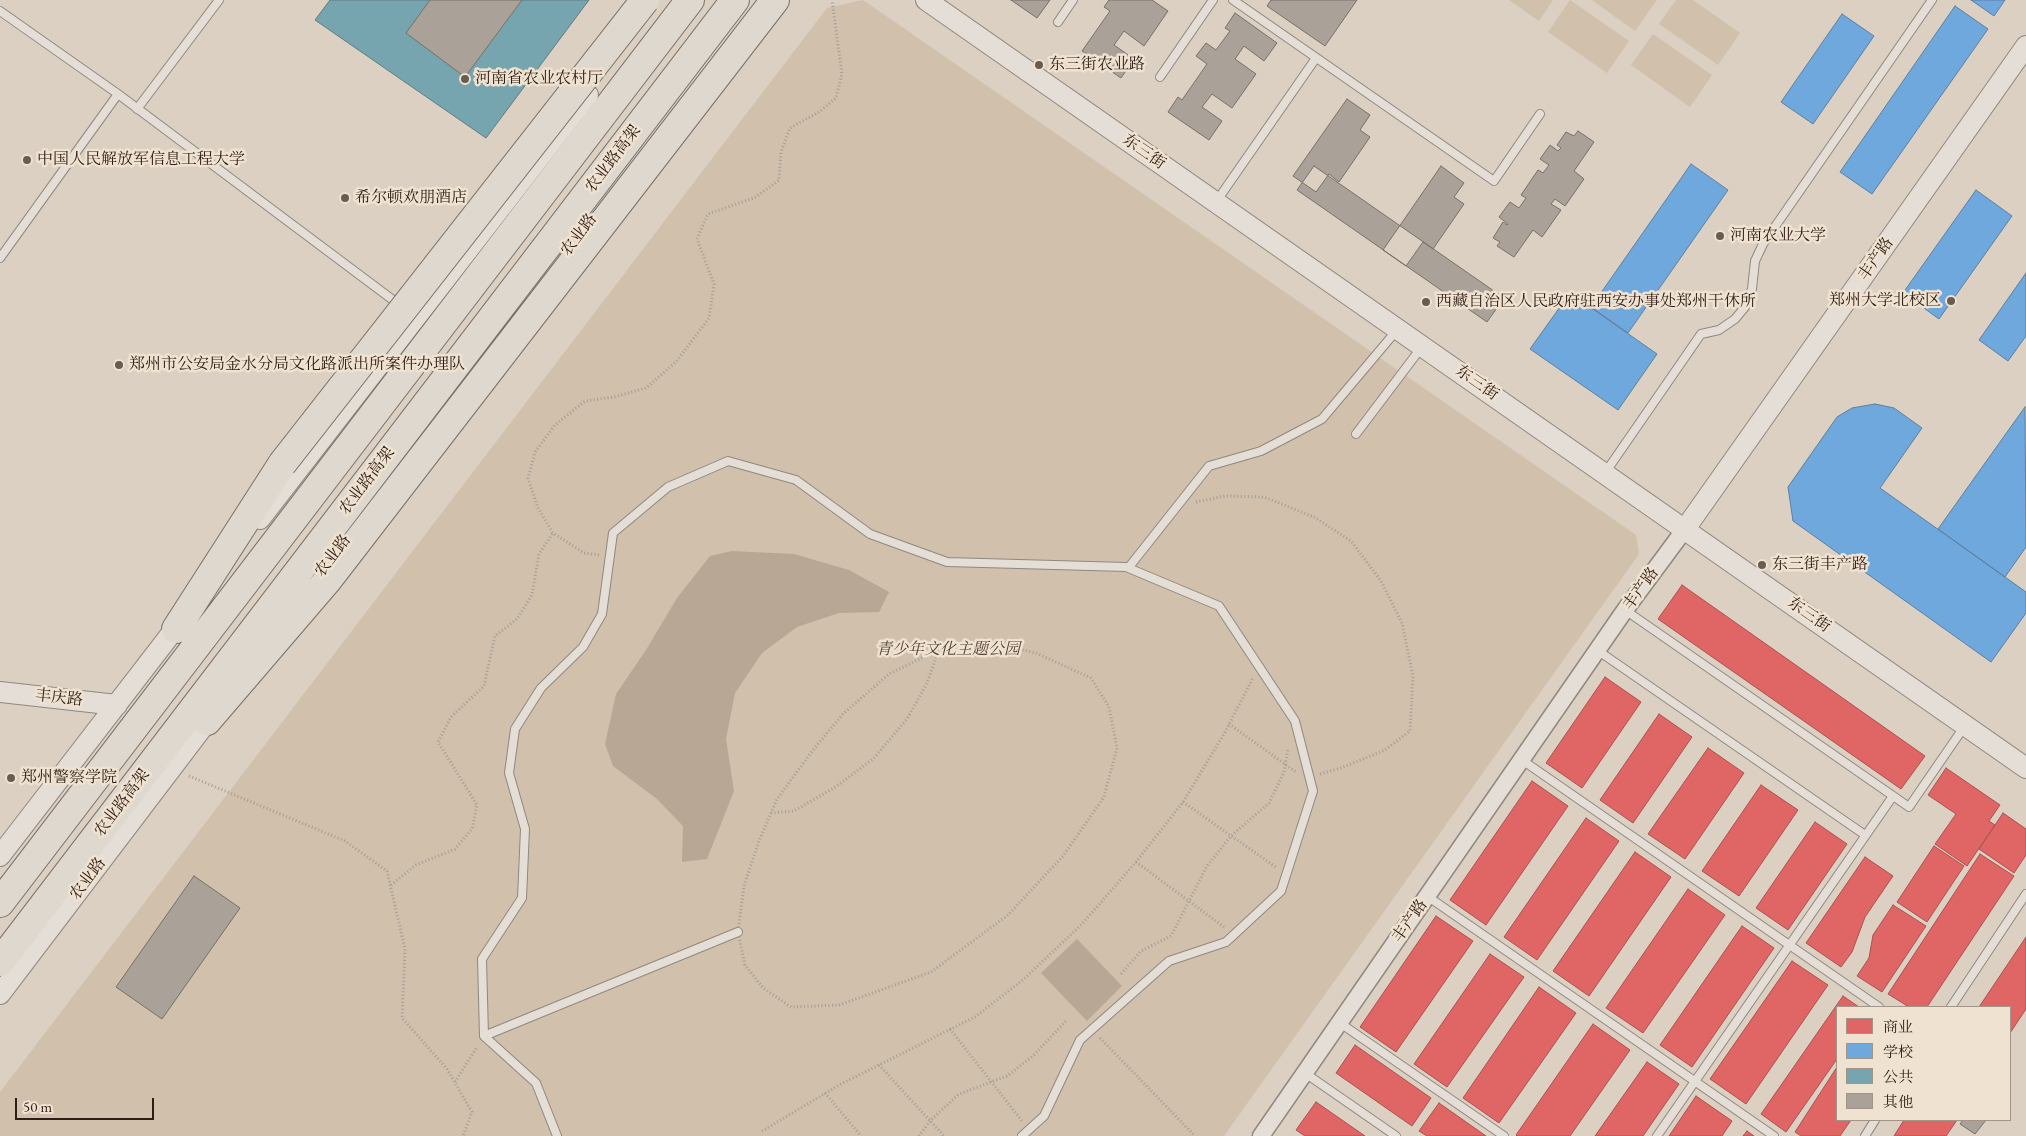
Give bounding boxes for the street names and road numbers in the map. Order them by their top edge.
street label: 农业路高架 [581,121,645,197]
street label: 东三街 [1119,130,1169,174]
street label: 农业路 [557,210,601,260]
street label: 丰产路 [1854,234,1898,284]
street label: 东三街 [1452,361,1502,405]
street label: 农业路高架 [335,443,399,519]
street label: 农业路 [311,531,355,581]
street label: 丰产路 [1619,564,1663,614]
street label: 东三街 [1784,593,1834,637]
street label: 丰庆路 [34,686,84,710]
street label: 农业路高架 [90,765,154,841]
street label: 农业路 [66,854,110,904]
street label: 丰产路 [1388,896,1432,946]

